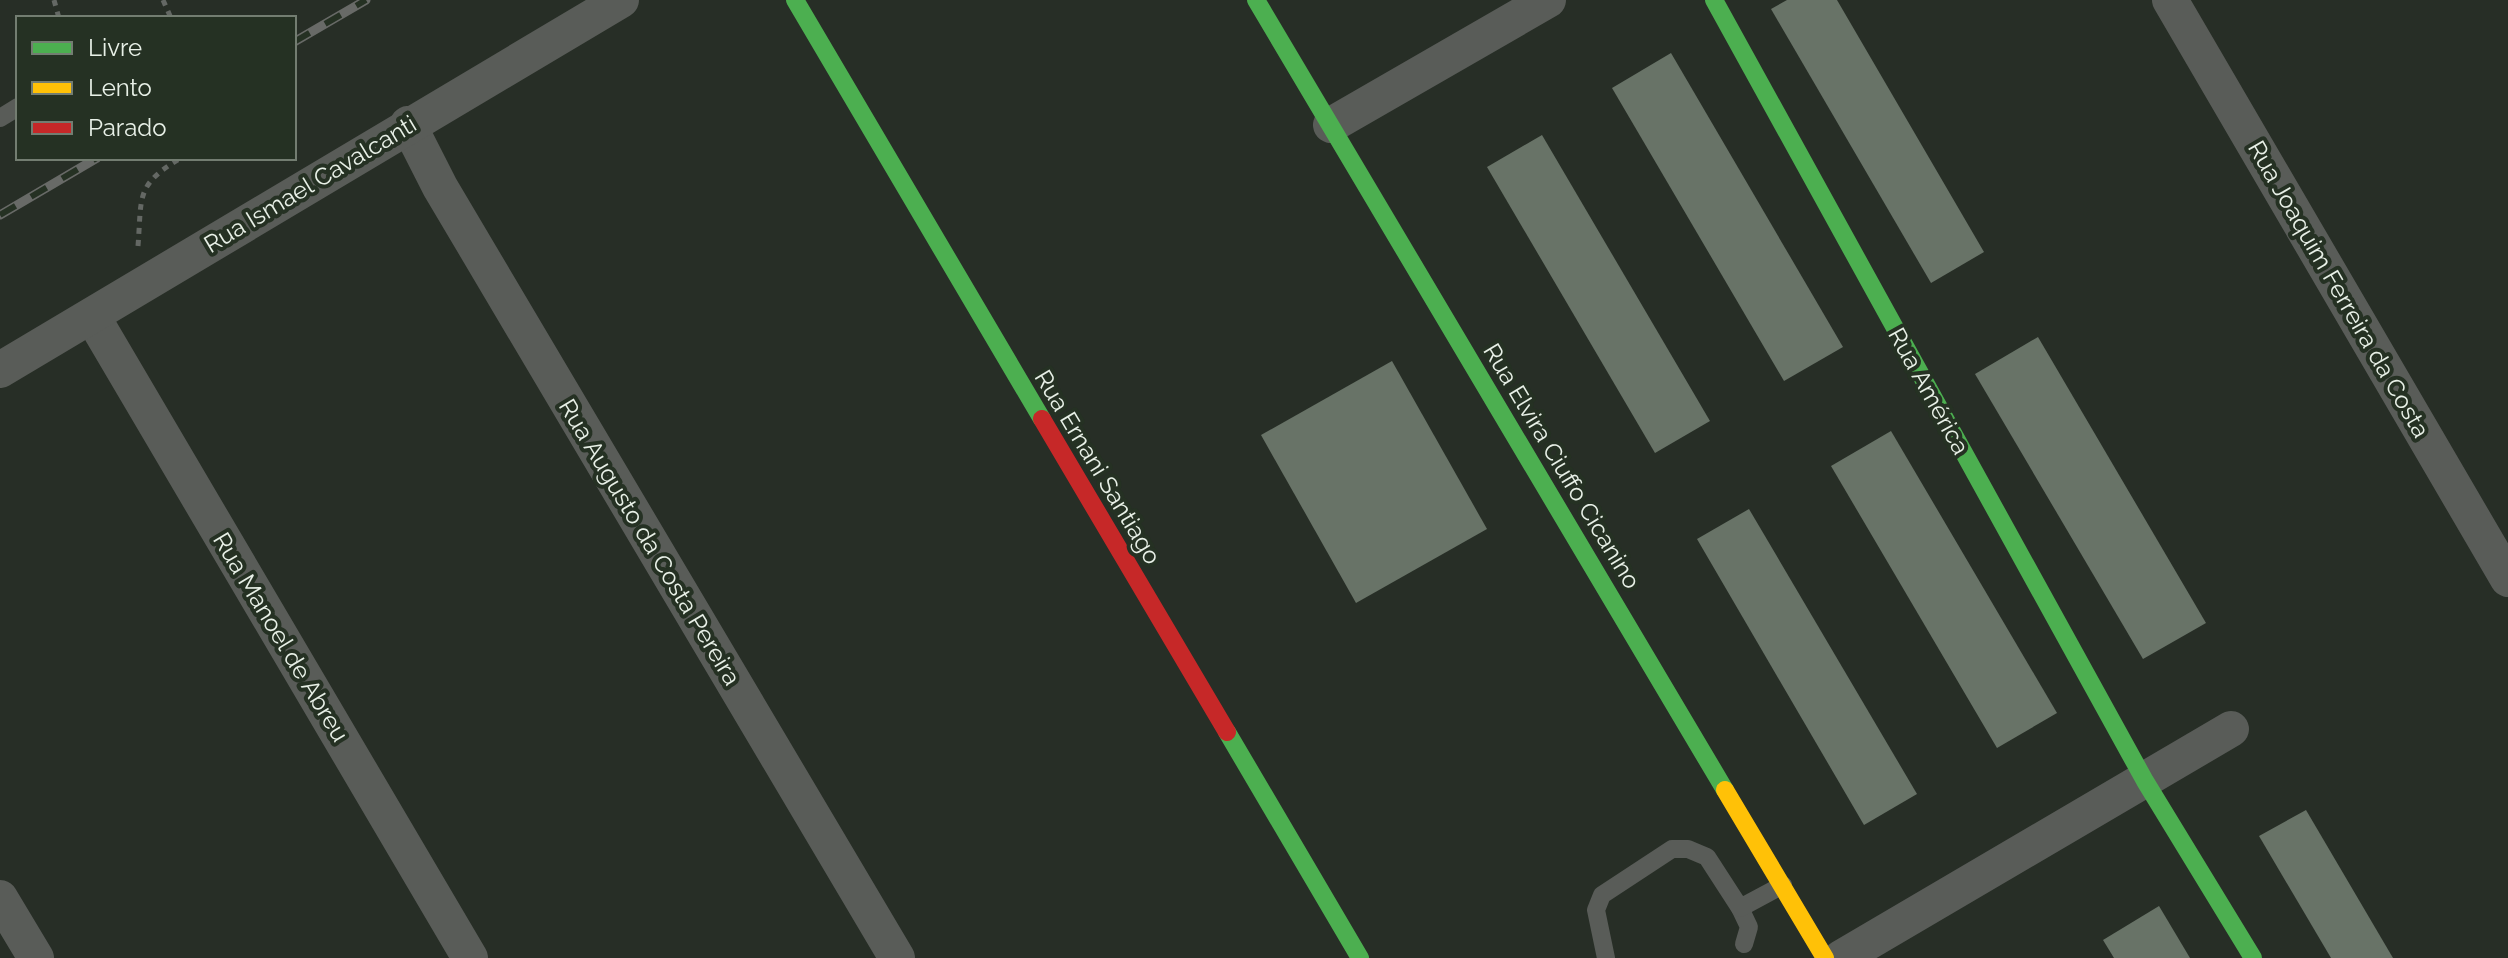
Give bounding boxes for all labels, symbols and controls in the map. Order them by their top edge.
legend [16,16,296,160]
text: Livre [88,33,142,62]
text: Lento [88,73,152,102]
street label: Rua Ismael Cavalcanti [199,109,421,259]
text: Parado [88,113,167,142]
street label: Rua Joaquim Ferreira da Costa [2242,135,2436,443]
street label: Rua América [1882,323,1976,459]
street label: Rua Elvira Ciuffo Cicanino [1477,338,1647,594]
street label: Rua Ernani Santiago [1029,365,1167,569]
street label: Rua Augusto da Costa Pereira [553,394,747,690]
street label: Rua Manoel de Abreu [207,527,355,747]

